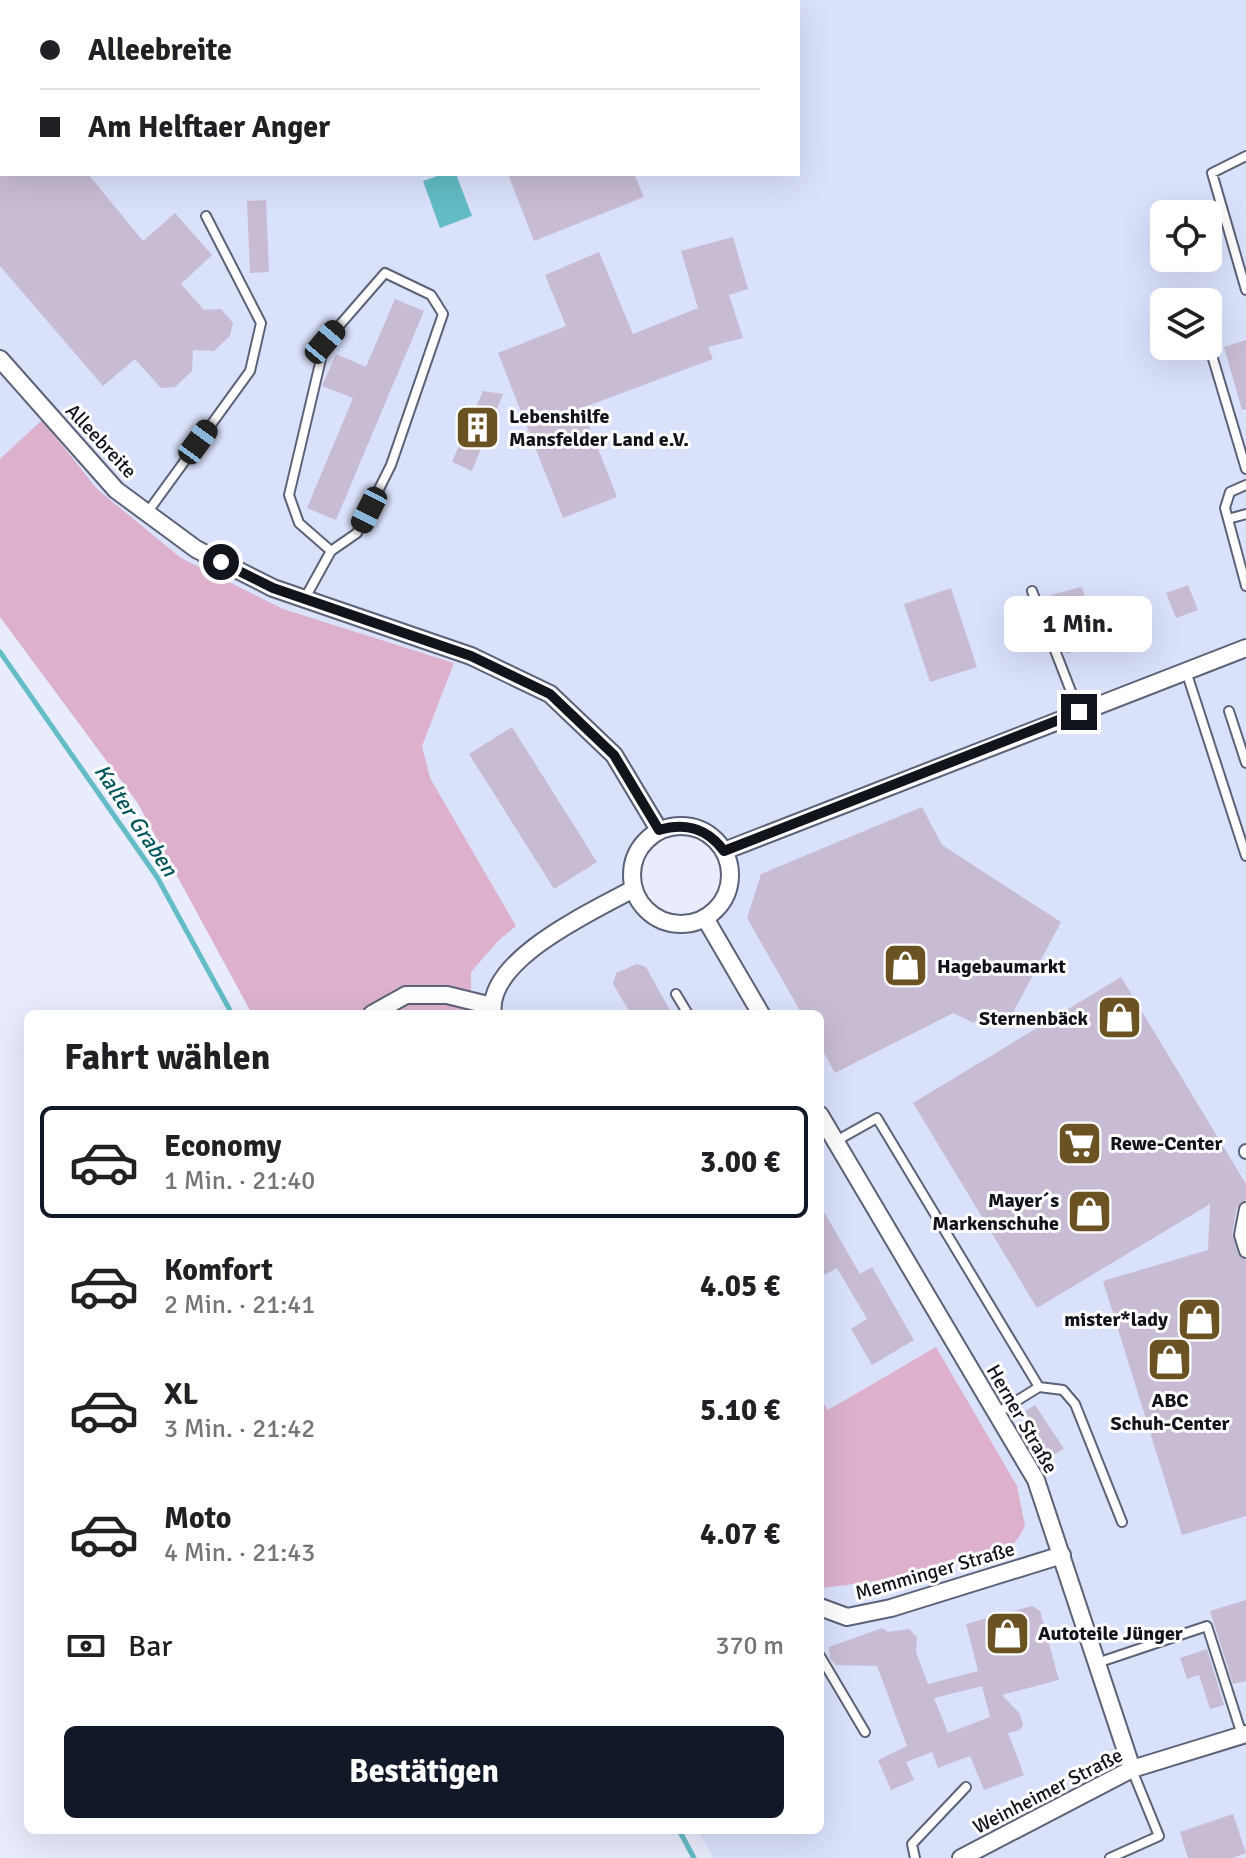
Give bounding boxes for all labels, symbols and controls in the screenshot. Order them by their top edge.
text: Alleebreite [88,32,232,69]
text: Am Helftaer Anger [88,109,330,146]
map controls [1150,200,1222,360]
button: locate [1150,200,1222,272]
button: layers [1150,288,1222,360]
car [300,316,350,368]
street label: Alleebreite [60,398,142,484]
building icon: Lebenshilfe Mansfelder Land e.V. [454,404,502,452]
place label: Lebenshilfe Mansfelder Land e.V. [509,404,689,452]
car [174,416,222,468]
car [347,483,391,537]
route start [203,544,239,580]
callout: 1 Min. [1005,596,1153,652]
text: 1 Min. [1043,608,1113,640]
route end [1061,694,1097,730]
water label: Kalter Graben [89,759,184,882]
shop icon: Hagebaumarkt [882,942,930,990]
place label: Hagebaumarkt [937,954,1066,979]
shop icon: Sternenbäck [1095,994,1143,1042]
place label: Sternenbäck [979,1006,1089,1031]
text: Fahrt wählen [64,1035,270,1080]
supermarket icon: Rewe-Center [1055,1119,1103,1167]
icon: car [68,1126,140,1198]
text: Economy [164,1128,281,1165]
place label: Rewe-Center [1110,1131,1222,1156]
text: 3.00 € [700,1144,780,1181]
text: 1 Min. · 21:40 [164,1165,315,1197]
shop icon: Mayer´s Markenschuhe [1066,1187,1114,1235]
place label: Mayer´s Markenschuhe [932,1188,1059,1236]
icon: car [68,1250,140,1322]
text: Komfort [164,1252,273,1289]
text: 4.05 € [700,1268,780,1305]
text: 2 Min. · 21:41 [164,1289,315,1321]
shop icon: mister*lady [1175,1295,1223,1343]
place label: mister*lady [1064,1307,1168,1332]
shop icon: ABC Schuh-Center [1146,1336,1194,1384]
street label: Herner Straße [981,1360,1063,1478]
icon: car [68,1374,140,1446]
text: XL [164,1376,198,1413]
place label: ABC Schuh-Center [1111,1388,1230,1436]
text: 5.10 € [700,1392,780,1429]
text: 3 Min. · 21:42 [164,1413,315,1445]
icon: car [68,1498,140,1570]
text: Moto [164,1500,231,1537]
text: 4.07 € [700,1516,780,1553]
street label: Memminger Straße [852,1536,1018,1606]
text: 4 Min. · 21:43 [164,1537,315,1569]
shop icon: Autoteile Jünger [983,1609,1031,1657]
place label: Autoteile Jünger [1038,1621,1183,1646]
icon: cash [64,1624,108,1668]
text: Bar [128,1628,172,1665]
text: 370 m [715,1630,784,1662]
button: Bestätigen [64,1726,784,1818]
street label: Weinheimer Straße [969,1742,1127,1840]

